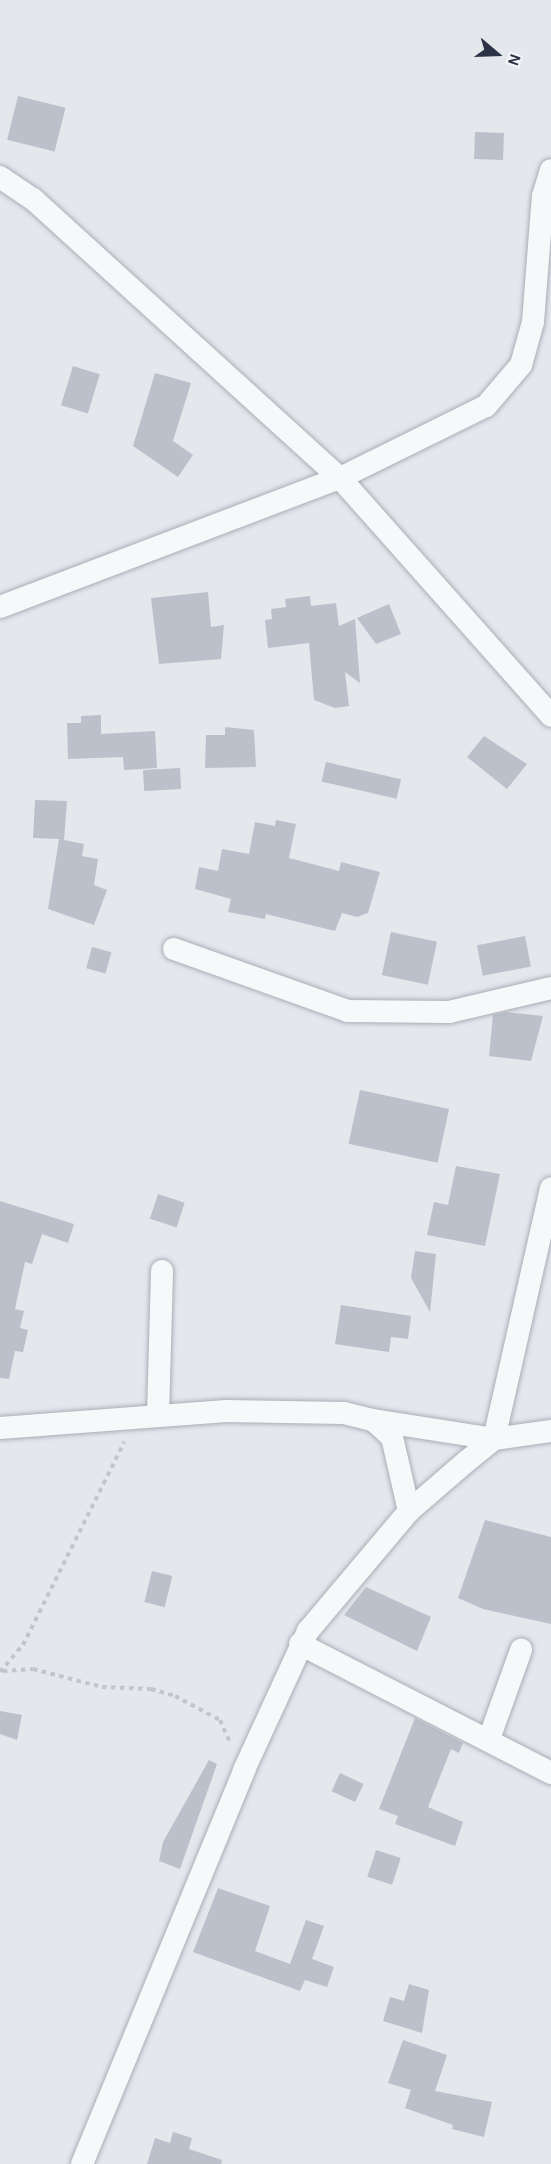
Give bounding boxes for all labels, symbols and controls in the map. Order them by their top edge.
north arrow [467,24,527,84]
text: N [504,51,525,69]

